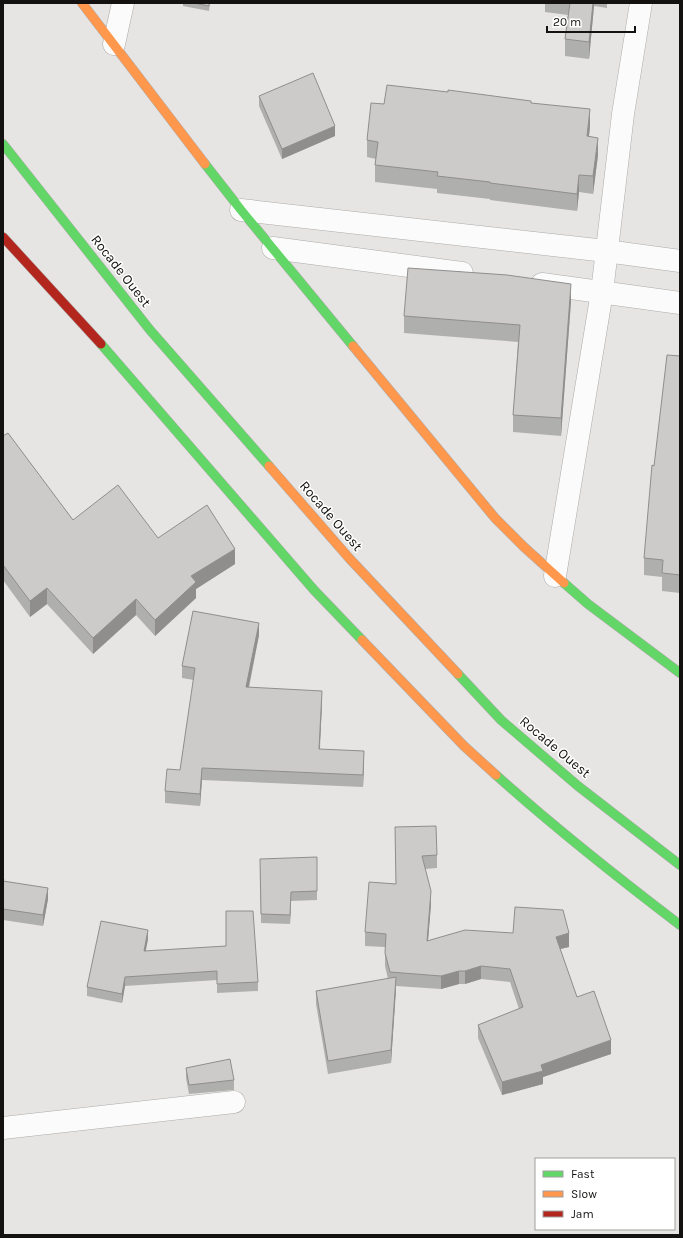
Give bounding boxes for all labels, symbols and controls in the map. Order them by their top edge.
scale bar [547,8,635,34]
text: 20 m [553,15,581,29]
street label: Rocade Ouest [87,231,155,311]
street label: Rocade Ouest [296,477,366,555]
street label: Rocade Ouest [516,712,594,782]
legend [535,1158,675,1230]
text: Fast [571,1167,595,1181]
text: Slow [571,1187,597,1201]
text: Jam [571,1207,594,1221]

